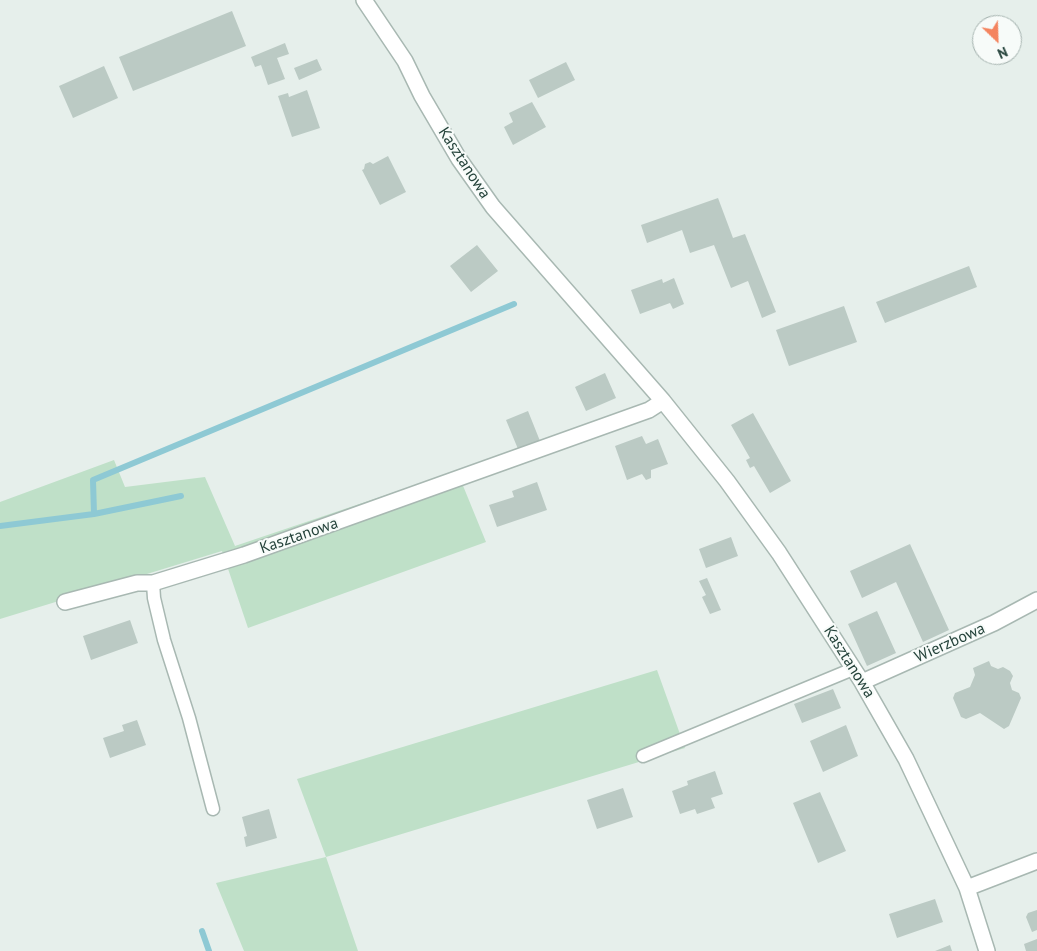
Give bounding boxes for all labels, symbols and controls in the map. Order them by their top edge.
north arrow [972,15,1022,65]
text: N [995,43,1011,63]
street label: Kasztanowa [434,124,494,202]
street label: Kasztanowa [257,514,341,558]
street label: Wierzbowa [912,619,988,667]
street label: Kasztanowa [819,622,879,702]

